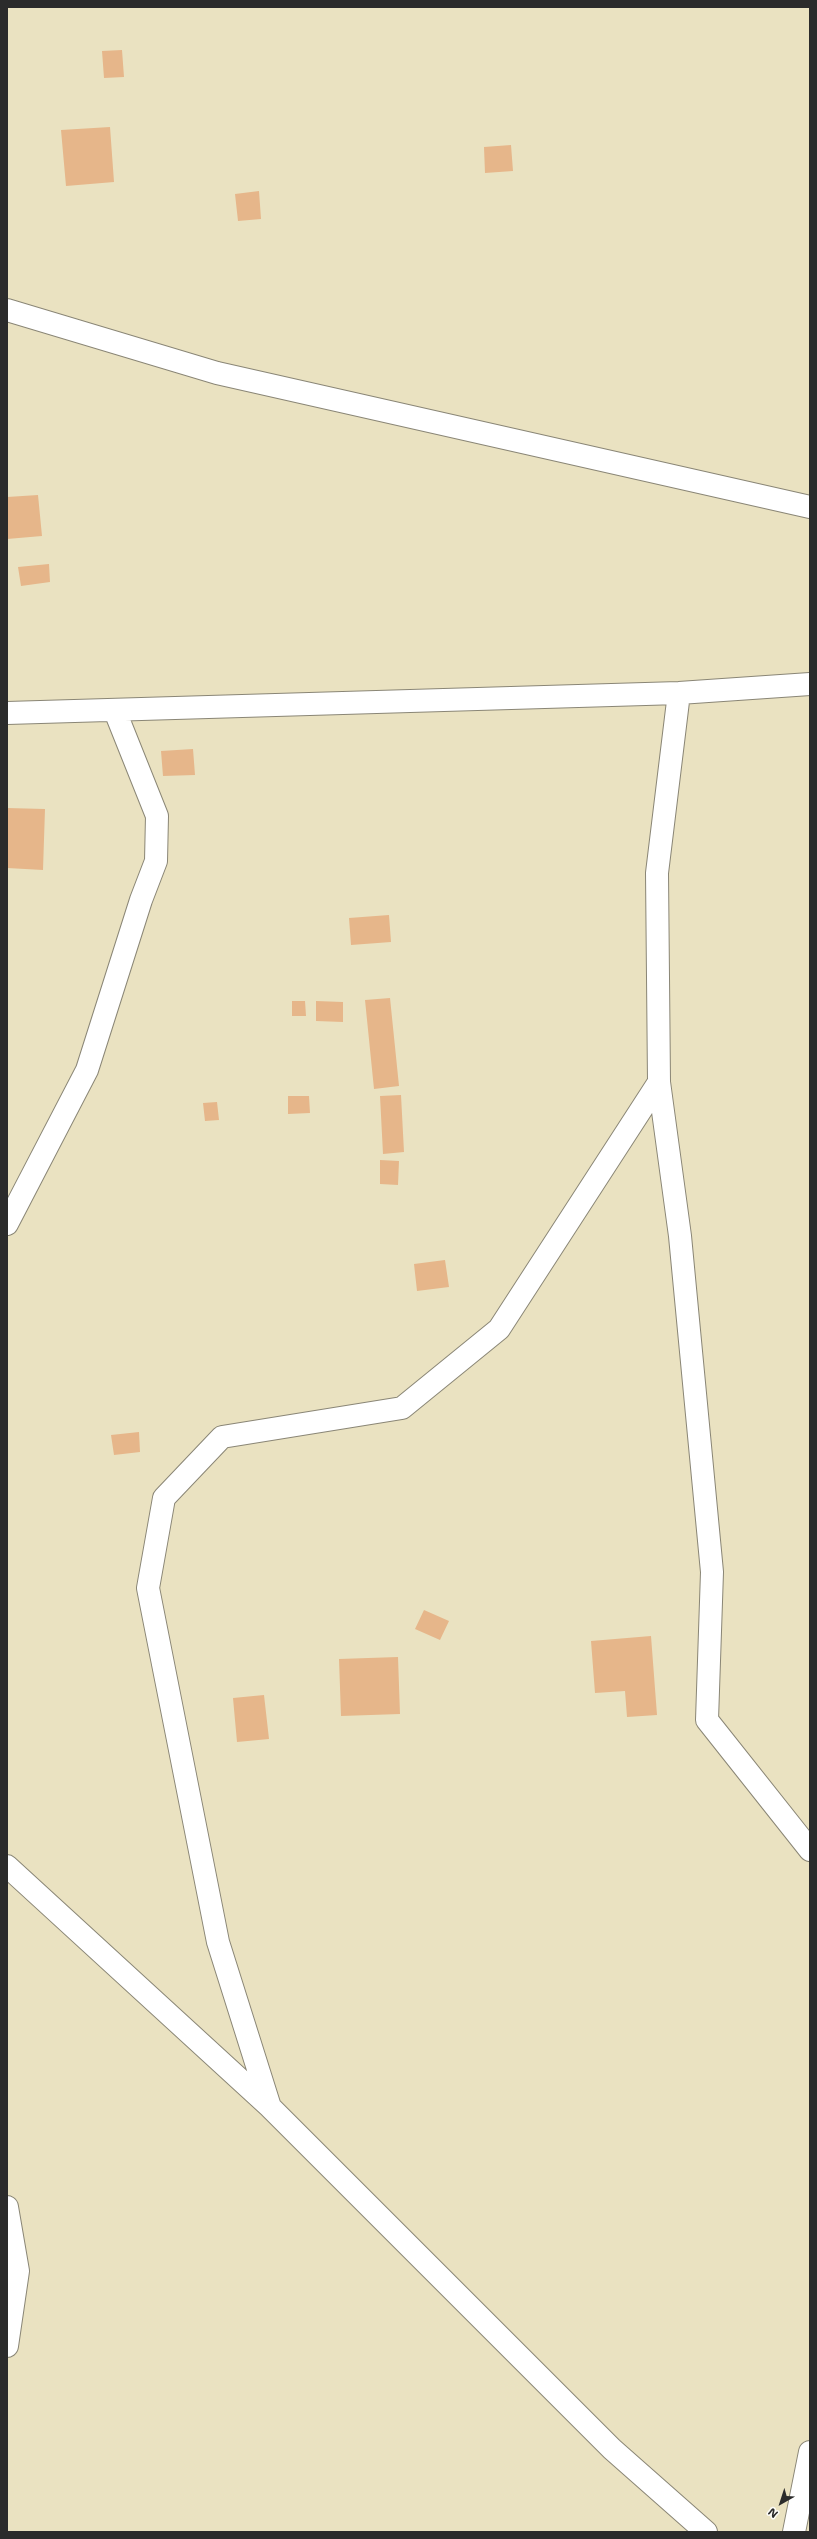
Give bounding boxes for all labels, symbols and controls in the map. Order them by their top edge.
north arrow [761,2483,801,2523]
text: N [765,2504,781,2521]

